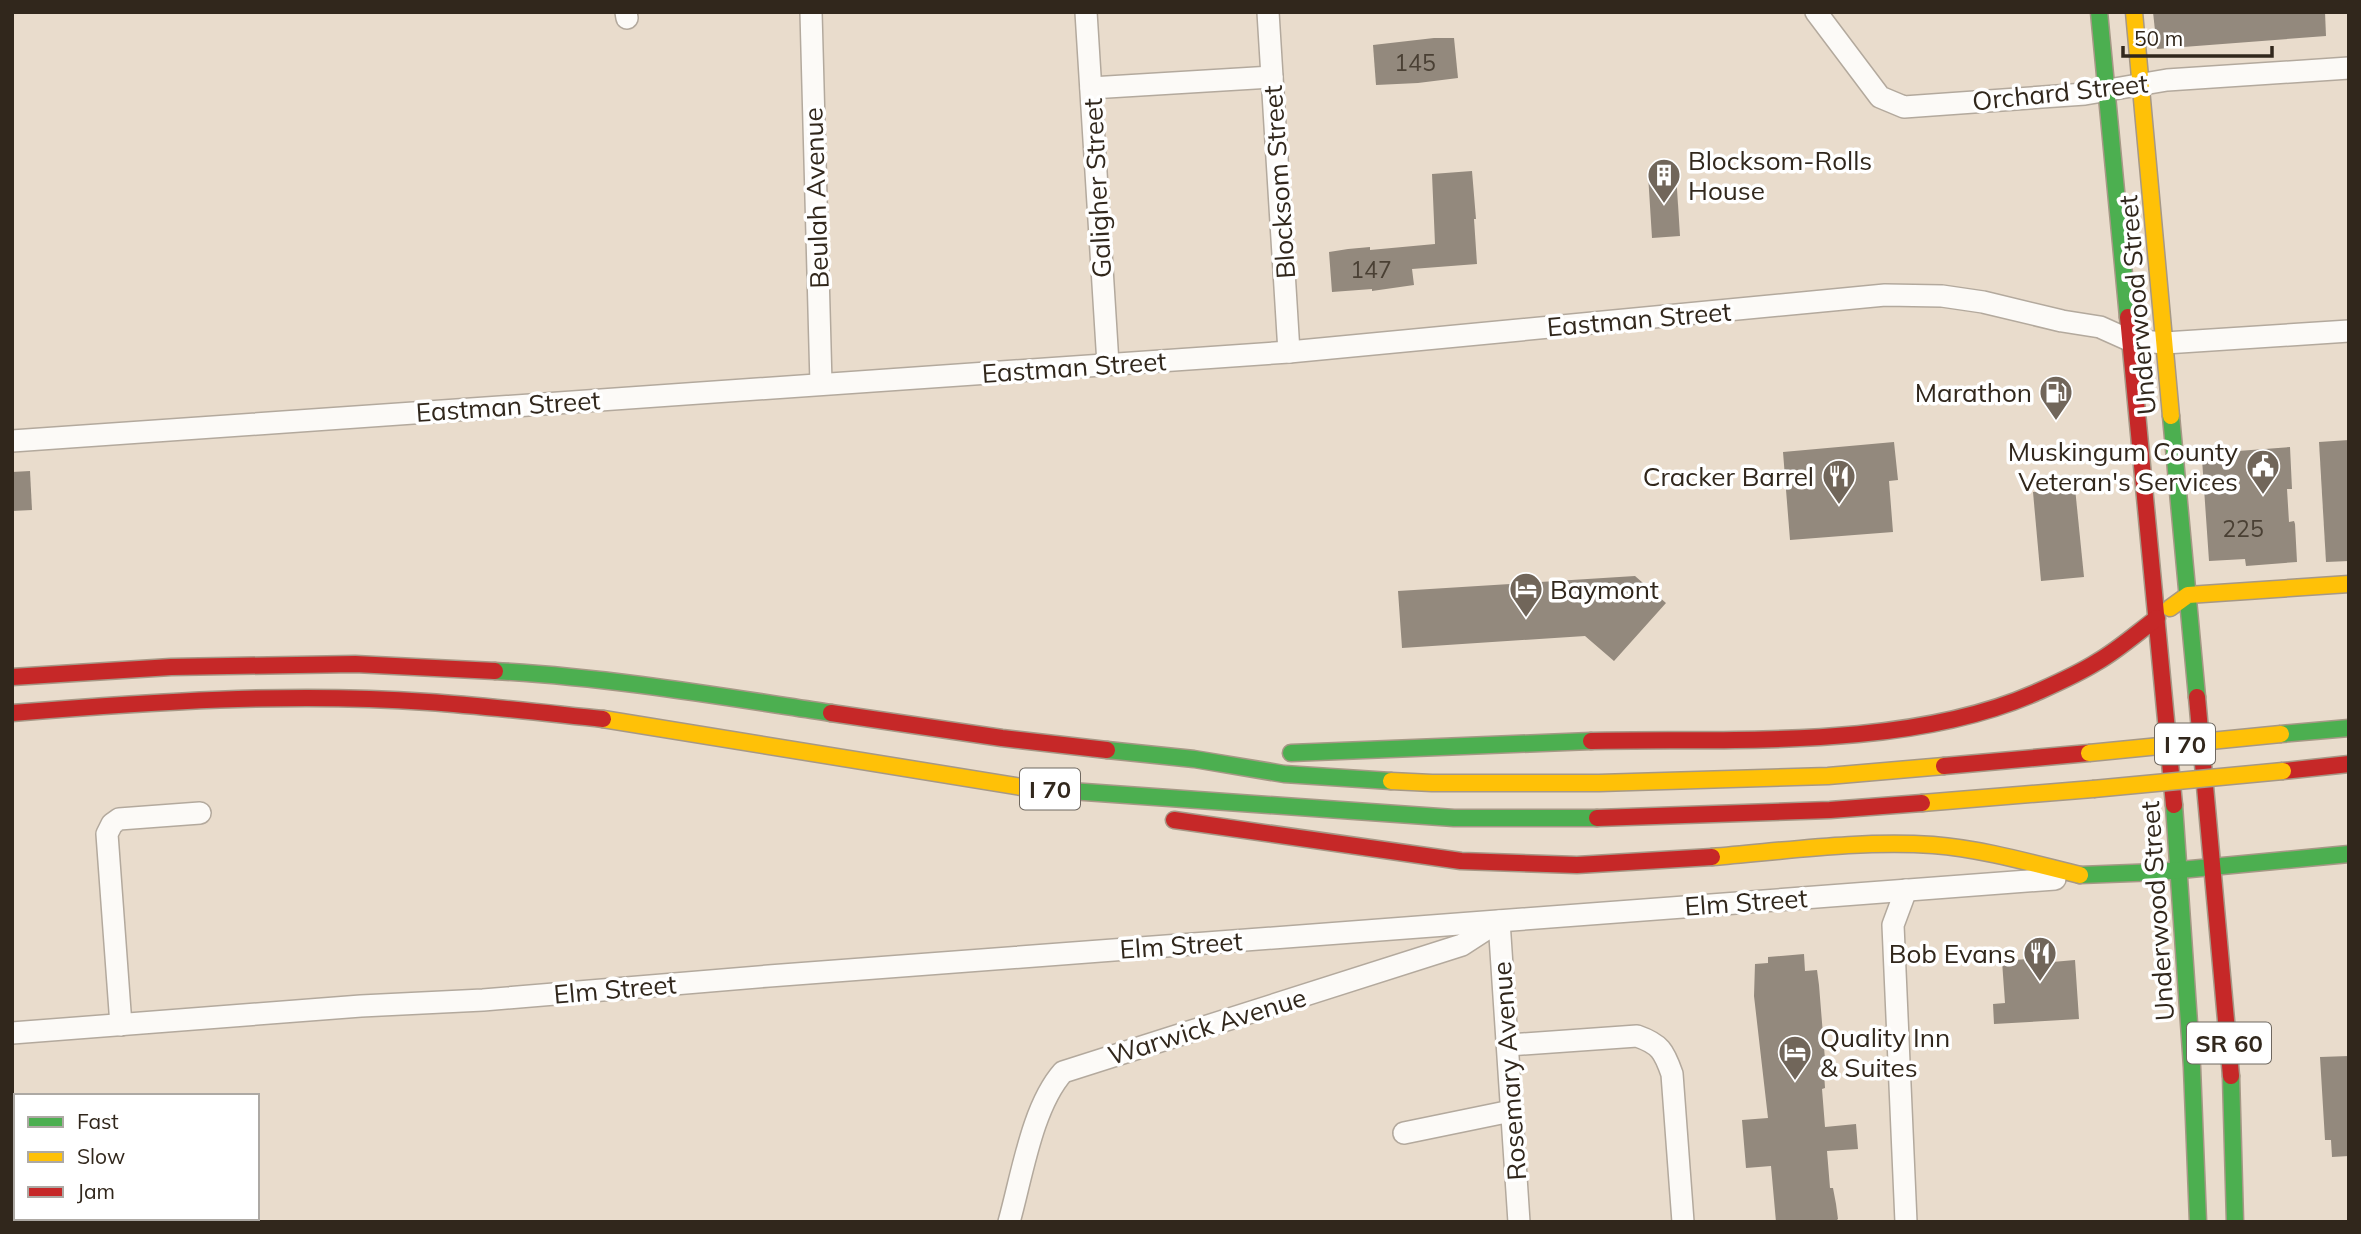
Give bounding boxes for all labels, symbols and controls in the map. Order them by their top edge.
scale bar [2123,14,2272,58]
text: 50 m [2134,25,2183,51]
house number: 145 [1394,48,1436,77]
street label: Orchard Street [1970,66,2150,118]
street label: Blocksom Street [1256,84,1302,280]
street label: Galigher Street [1076,97,1118,279]
street label: Beulah Avenue [796,107,836,289]
place label: Blocksom-Rolls House [1688,144,1872,207]
building icon: Blocksom-Rolls House [1645,156,1683,205]
street label: Underwood Street [2111,194,2163,416]
house number: 147 [1350,255,1392,284]
street label: Eastman Street [1545,295,1733,343]
street label: Eastman Street [981,344,1167,390]
fuel station icon: Marathon [2037,373,2075,422]
place label: Marathon [1915,376,2032,409]
street label: Eastman Street [415,383,601,429]
place label: Muskingum County Veteran's Services [2008,435,2238,498]
public building icon: Muskingum County Veteran's Services [2244,447,2282,496]
restaurant icon: Cracker Barrel [1820,457,1858,506]
place label: Cracker Barrel [1643,460,1814,493]
house number: 225 [2222,514,2264,543]
hotel icon: Baymont [1507,570,1545,619]
place label: Baymont [1550,573,1659,606]
road number: I 70 [2155,724,2215,764]
road number: I 70 [1020,768,1080,810]
street label: Underwood Street [2133,800,2181,1022]
street label: Elm Street [1683,881,1809,923]
street label: Elm Street [1118,924,1244,966]
restaurant icon: Bob Evans [2021,934,2059,983]
place label: Bob Evans [1889,937,2016,970]
street label: Rosemary Avenue [1485,960,1533,1182]
street label: Elm Street [552,967,678,1011]
street label: Warwick Avenue [1104,980,1310,1072]
place label: Quality Inn & Suites [1820,1021,1950,1084]
road number: SR 60 [2187,1023,2271,1064]
hotel icon: Quality Inn & Suites [1776,1033,1814,1082]
legend [14,1094,259,1220]
text: Fast [77,1108,119,1134]
text: Slow [77,1143,125,1169]
text: Jam [77,1178,115,1204]

